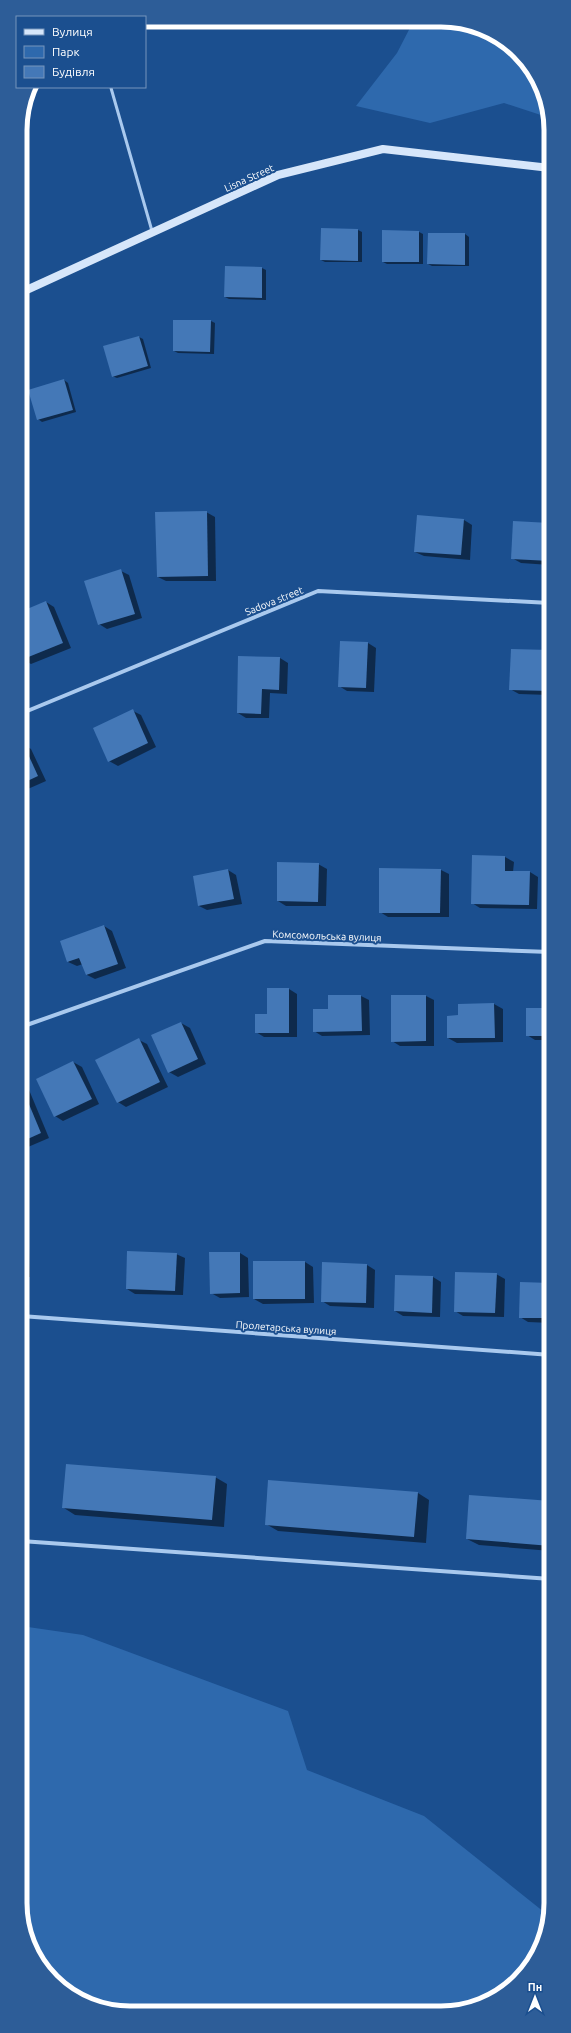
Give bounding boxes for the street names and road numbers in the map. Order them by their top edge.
street label: Lisna Street [223,162,275,194]
street label: Sadova street [243,584,305,618]
street label: Комсомольська вулиця [272,929,382,943]
street label: Пролетарська вулиця [235,1319,337,1337]

